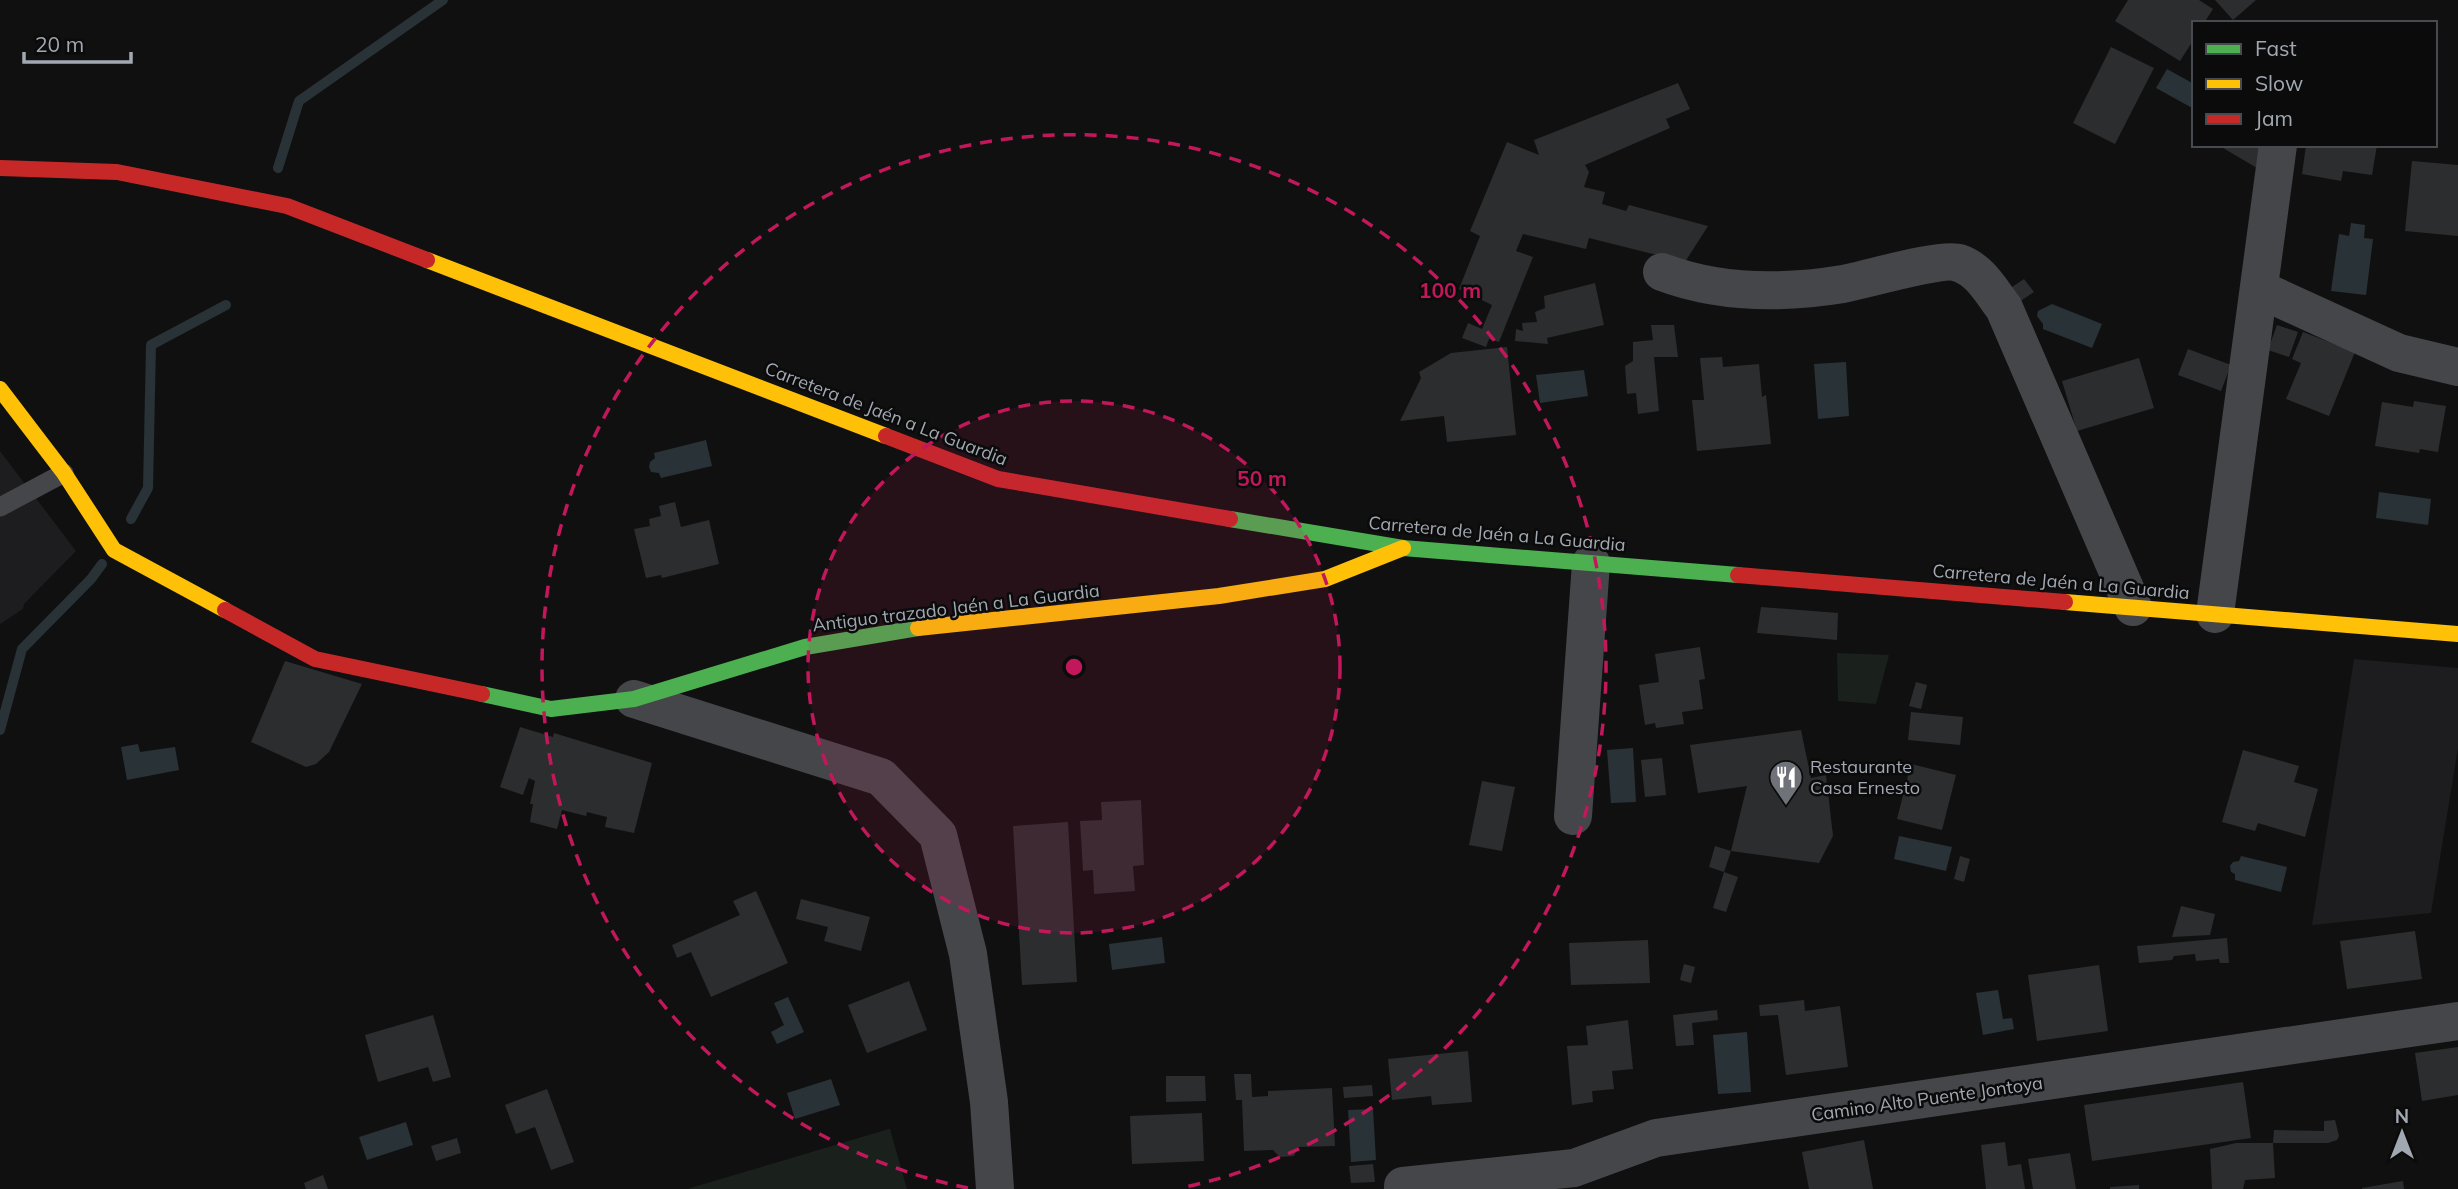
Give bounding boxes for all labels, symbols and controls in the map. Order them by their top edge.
scale bar [24,21,131,65]
legend [2192,21,2437,147]
text: 20 m [35,31,84,57]
text: Fast [2255,35,2297,61]
text: Slow [2255,70,2303,96]
text: Jam [2255,105,2293,131]
text: 100 m [1419,277,1481,303]
street label: Carretera de Jaén a La Guardia [762,357,1011,470]
text: 50 m [1237,465,1287,491]
street label: Carretera de Jaén a La Guardia [1368,511,1627,556]
street label: Carretera de Jaén a La Guardia [1932,559,2191,604]
street label: Antiguo trazado Jaén a La Guardia [811,578,1101,637]
centre of rings [1062,655,1086,679]
place label: Restaurante Casa Ernesto [1810,755,1920,799]
restaurant icon: Restaurante Casa Ernesto [1767,758,1805,807]
street label: Camino Alto Puente Jontoya [1810,1071,2044,1126]
north arrow [2367,1098,2437,1168]
text: N [2395,1104,2409,1128]

